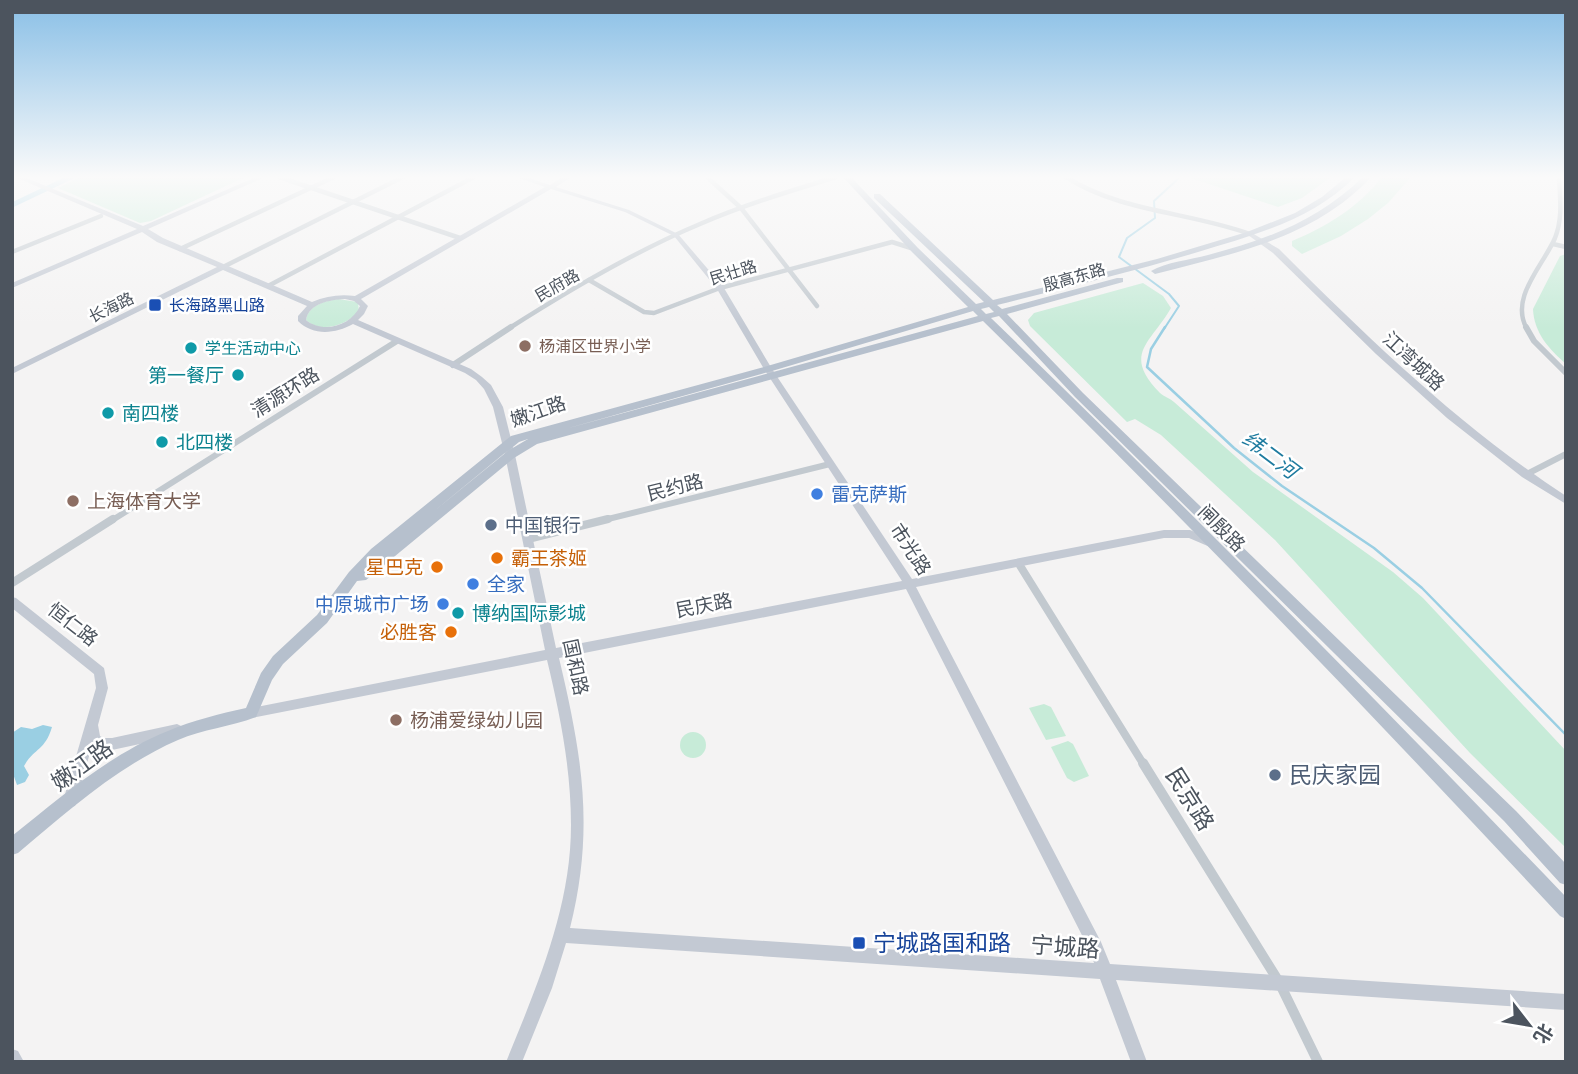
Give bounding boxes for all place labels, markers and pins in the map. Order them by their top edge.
place label: 长海路黑山路 [169,295,265,315]
marker: 长海路黑山路 [147,297,163,313]
place label: 杨浦区世界小学 [539,336,651,356]
place label: 学生活动中心 [205,338,301,358]
marker: 杨浦区世界小学 [517,338,533,354]
marker: 学生活动中心 [183,340,199,356]
place label: 第一餐厅 [148,363,224,387]
marker: 第一餐厅 [230,367,246,383]
place label: 南四楼 [122,401,179,425]
marker: 南四楼 [100,405,116,421]
place label: 北四楼 [176,430,233,454]
marker: 北四楼 [154,434,170,450]
place label: 雷克萨斯 [831,482,907,506]
marker: 雷克萨斯 [809,486,825,502]
place label: 上海体育大学 [87,489,201,513]
marker: 上海体育大学 [65,493,81,509]
place label: 中国银行 [505,513,581,537]
marker: 中国银行 [483,517,499,533]
place label: 霸王茶姬 [511,546,587,570]
marker: 霸王茶姬 [489,550,505,566]
place label: 星巴克 [366,555,423,579]
marker: 星巴克 [429,559,445,575]
place label: 全家 [487,572,525,596]
marker: 全家 [465,576,481,592]
place label: 中原城市广场 [315,592,429,616]
marker: 中原城市广场 [435,596,451,612]
place label: 博纳国际影城 [472,601,586,625]
marker: 博纳国际影城 [450,605,466,621]
place label: 必胜客 [380,620,437,644]
marker: 必胜客 [443,624,459,640]
place label: 杨浦爱绿幼儿园 [410,708,543,732]
marker: 杨浦爱绿幼儿园 [388,712,404,728]
place label: 民庆家园 [1289,760,1381,789]
marker: 民庆家园 [1267,767,1283,783]
place label: 宁城路国和路 [873,928,1011,957]
marker: 宁城路国和路 [851,935,867,951]

